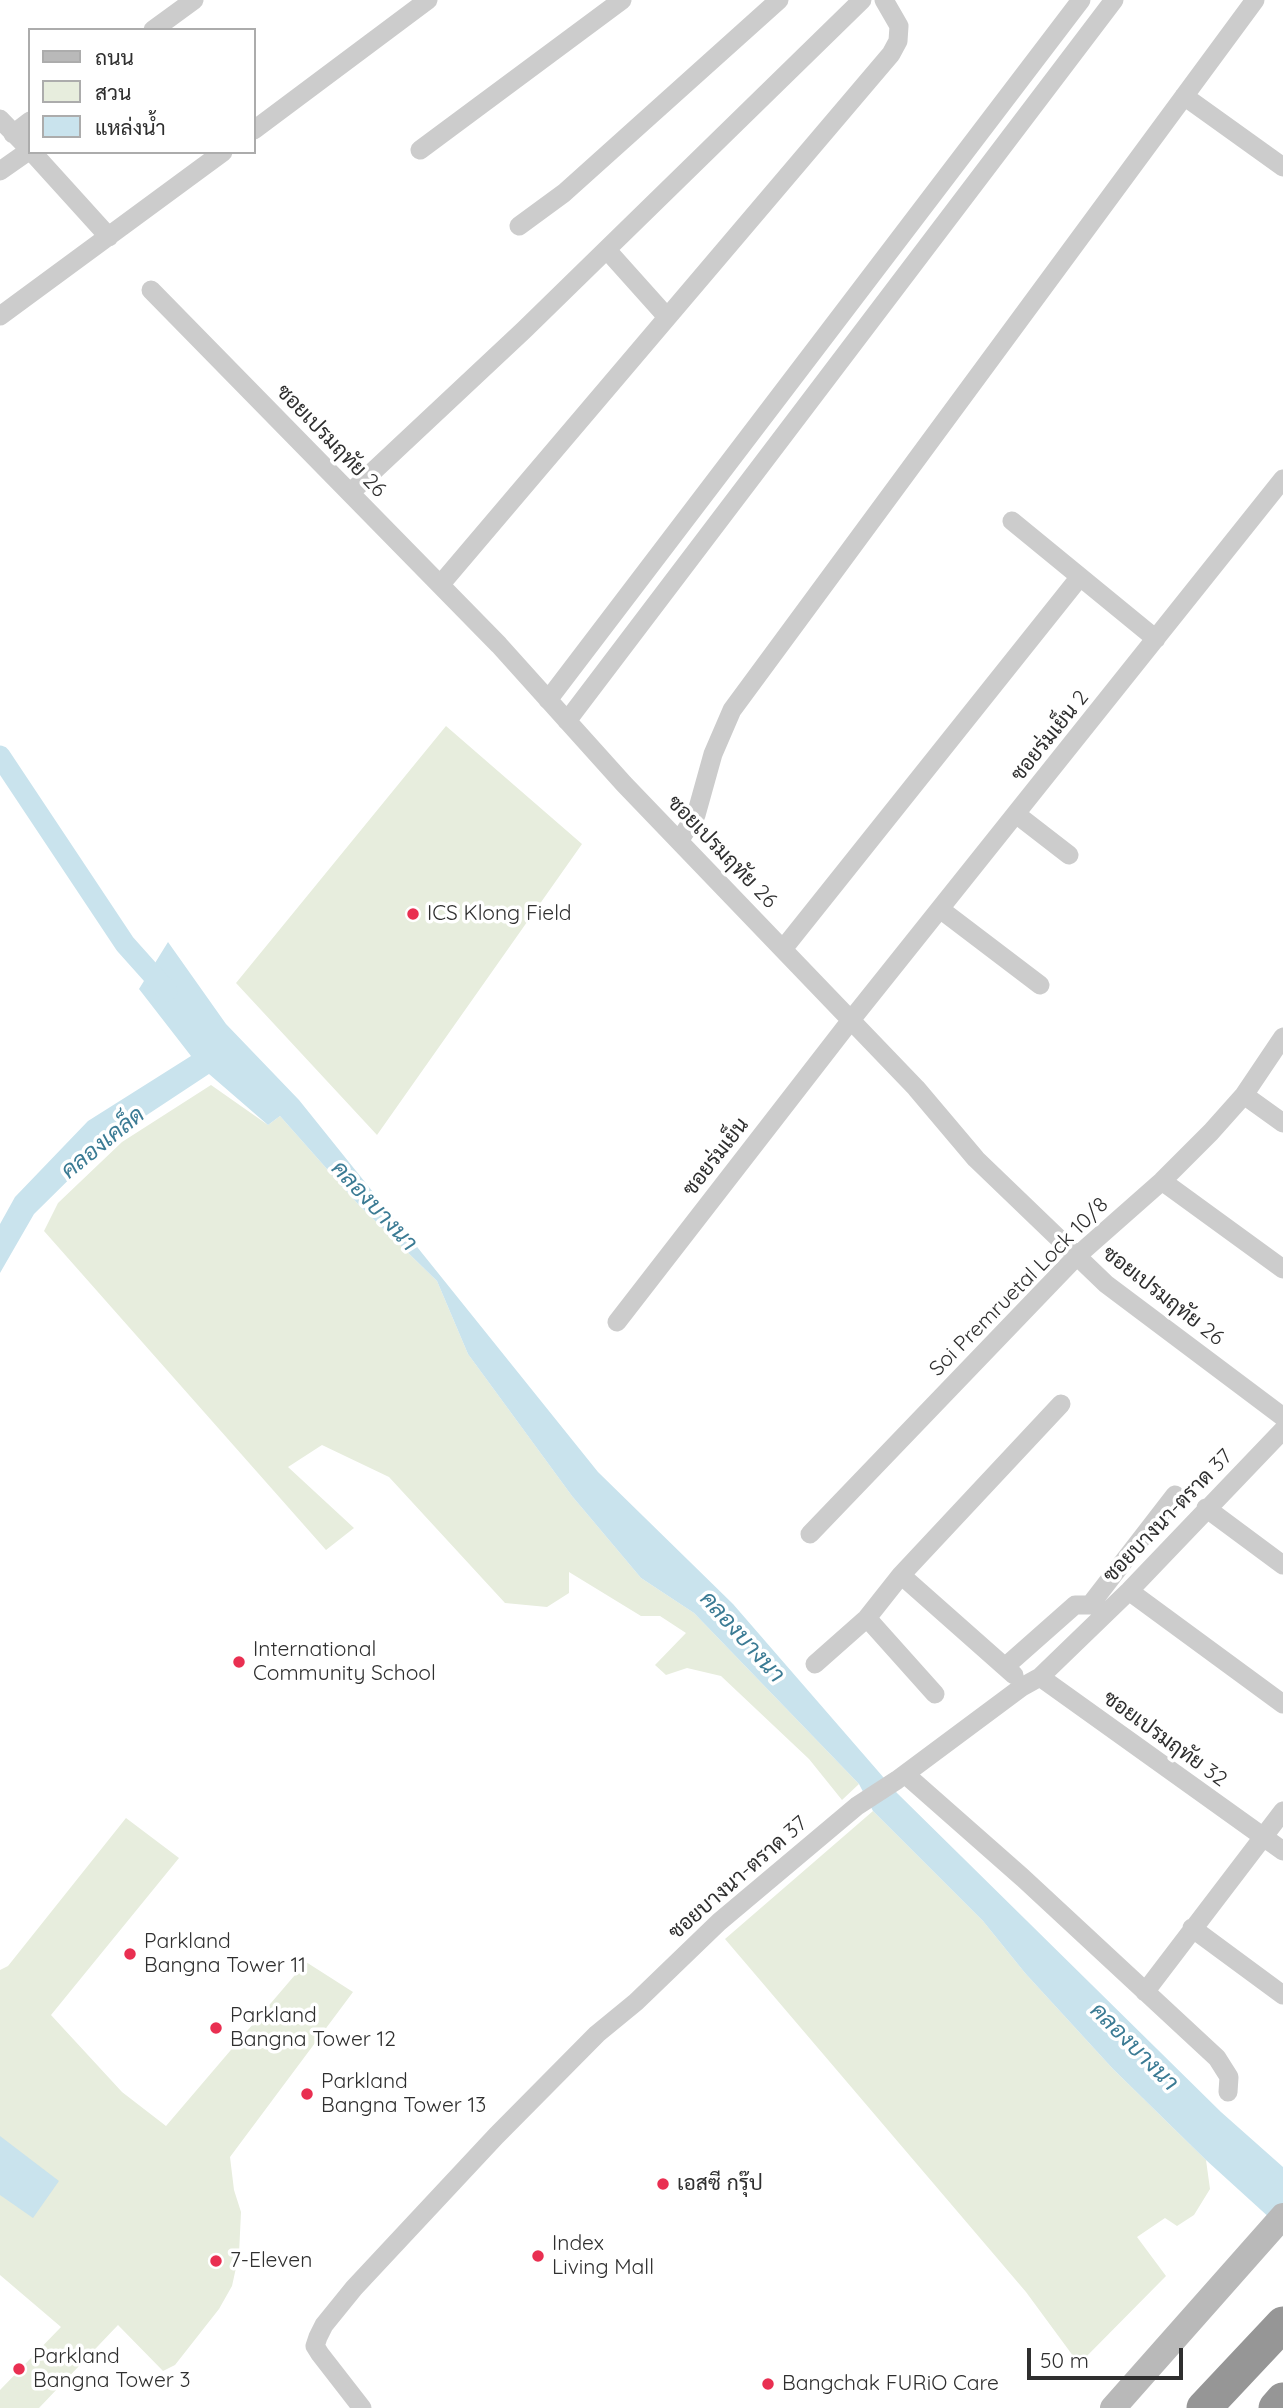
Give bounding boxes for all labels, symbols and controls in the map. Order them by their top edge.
legend [28,28,256,154]
text: ถนน [95,44,134,70]
text: สวน [95,79,131,105]
text: แหล่งน้ำ [95,114,166,140]
street label: ซอยเปรมฤทัย 26 [271,379,391,503]
street label: ซอยร่มเย็น 2 [1006,685,1094,787]
street label: ซอยเปรมฤทัย 26 [662,790,782,914]
place label: ICS Klong Field [427,901,572,927]
marker: ICS Klong Field [405,906,421,922]
water label: คลองเคล็ด [56,1101,150,1185]
street label: ซอยร่มเย็น [678,1113,754,1201]
water label: คลองบางนา [325,1155,423,1257]
street label: Soi Premruetal Lock 10/8 [924,1192,1114,1382]
street label: ซอยเปรมฤทัย 26 [1097,1241,1229,1351]
street label: ซอยบางนา-ตราด 37 [1098,1444,1238,1588]
water label: คลองบางนา [694,1586,790,1688]
place label: International Community School [253,1637,436,1687]
marker: International Community School [231,1654,247,1670]
street label: ซอยเปรมฤทัย 32 [1098,1686,1232,1792]
street label: ซอยบางนา-ตราด 37 [664,1811,812,1945]
place label: Parkland Bangna Tower 11 [144,1929,306,1979]
marker: Parkland Bangna Tower 11 [122,1946,138,1962]
water label: คลองบางนา [1084,1997,1184,2097]
place label: Parkland Bangna Tower 12 [230,2003,396,2053]
marker: Parkland Bangna Tower 12 [208,2020,224,2036]
place label: Parkland Bangna Tower 13 [321,2069,486,2119]
marker: Parkland Bangna Tower 13 [299,2086,315,2102]
place label: เอสซี กรุ๊ป [677,2171,763,2197]
marker: เอสซี กรุ๊ป [655,2176,671,2192]
place label: Index Living Mall [552,2231,654,2281]
place label: 7-Eleven [230,2248,312,2274]
marker: Index Living Mall [530,2248,546,2264]
marker: 7-Eleven [208,2253,224,2269]
scale bar [1031,2334,1187,2378]
place label: Parkland Bangna Tower 3 [33,2344,191,2394]
text: 50 m [1040,2347,1089,2373]
marker: Parkland Bangna Tower 3 [11,2361,27,2377]
place label: Bangchak FURiO Care [782,2371,999,2397]
marker: Bangchak FURiO Care [760,2376,776,2392]

